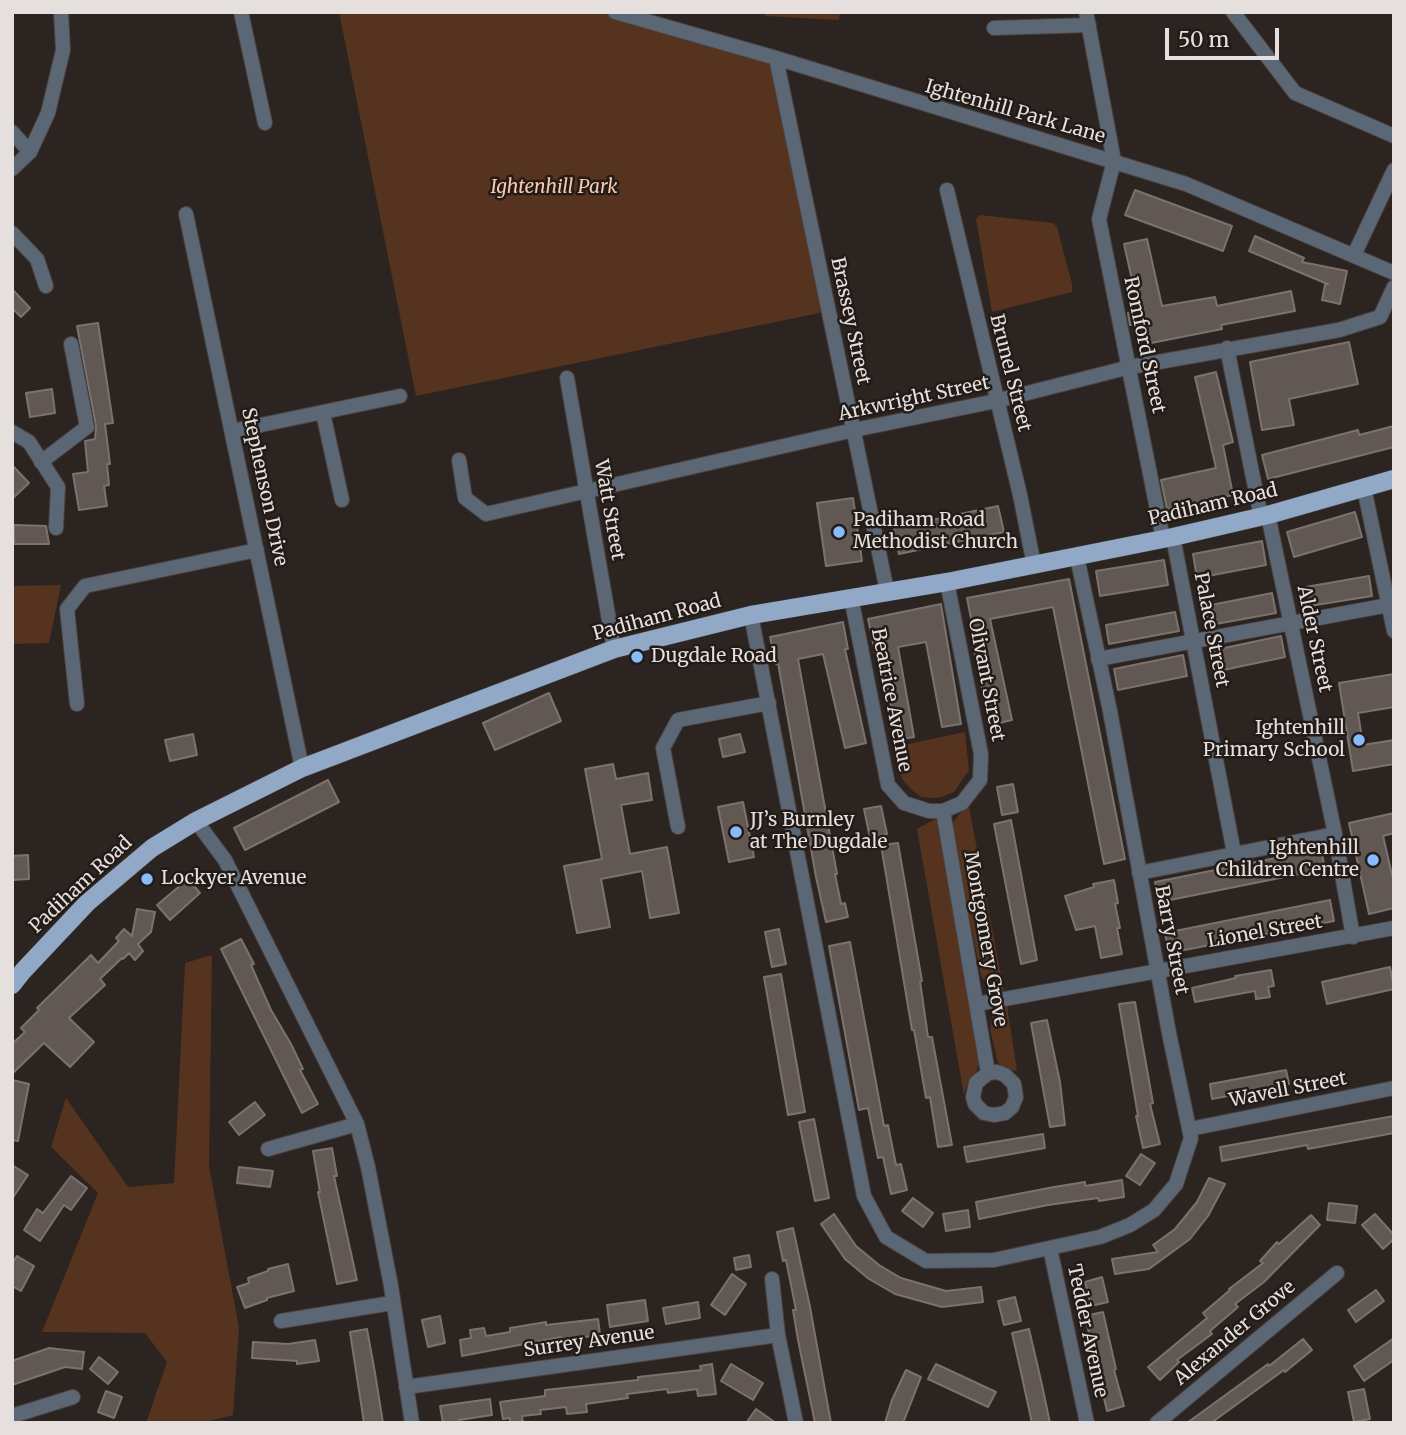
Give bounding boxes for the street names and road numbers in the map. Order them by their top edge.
street label: Ightenhill Park Lane [922,75,1108,149]
street label: Brassey Street [825,255,875,387]
street label: Romford Street [1118,275,1170,415]
street label: Brunel Street [984,312,1036,434]
street label: Arkwright Street [836,372,992,426]
street label: Stephenson Drive [236,406,292,568]
street label: Watt Street [589,458,629,562]
street label: Padiham Road [1146,479,1280,531]
street label: Palace Street [1189,571,1233,689]
street label: Alder Street [1292,584,1336,694]
street label: Padiham Road [590,590,724,646]
street label: Olivant Street [963,617,1009,743]
street label: Beatrice Avenue [866,626,916,774]
street label: Padiham Road [25,832,137,938]
street label: Montgomery Grove [958,850,1012,1028]
street label: Barry Street [1149,883,1193,997]
street label: Lionel Street [1206,911,1324,953]
street label: Wavell Street [1227,1067,1349,1113]
street label: Tedder Avenue [1062,1262,1112,1400]
street label: Alexander Grove [1170,1276,1300,1390]
street label: Surrey Avenue [522,1322,656,1362]

